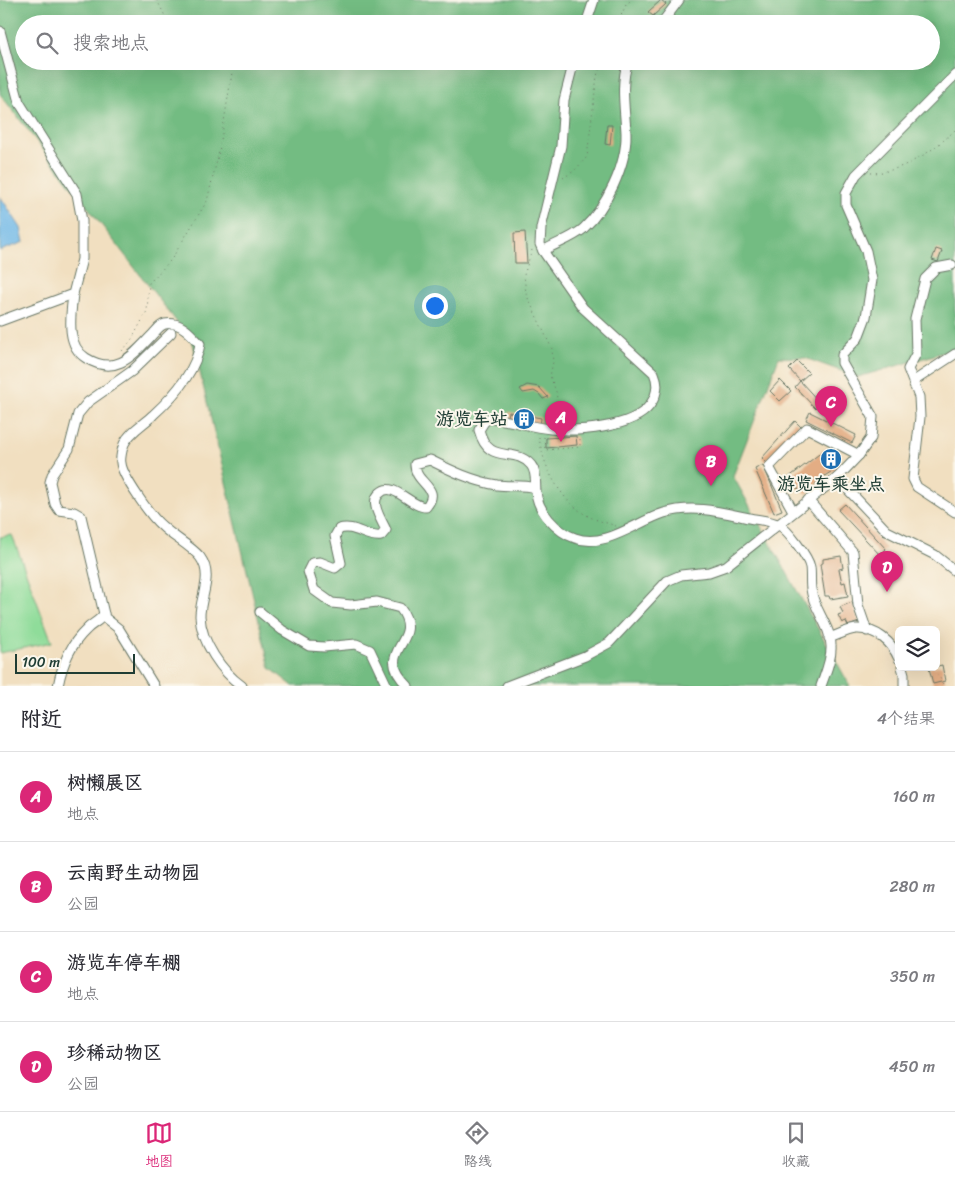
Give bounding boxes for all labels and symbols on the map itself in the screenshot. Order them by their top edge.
your location [422,293,448,319]
pin: C [815,386,847,427]
pin: A [545,401,577,442]
place label: 游览车站 [436,403,508,435]
building icon: 游览车站 [512,407,536,431]
pin: B [695,445,727,486]
building icon: 游览车乘坐点 [819,447,843,471]
place label: 游览车乘坐点 [777,468,885,500]
pin: D [871,551,903,592]
scale bar [15,651,135,674]

